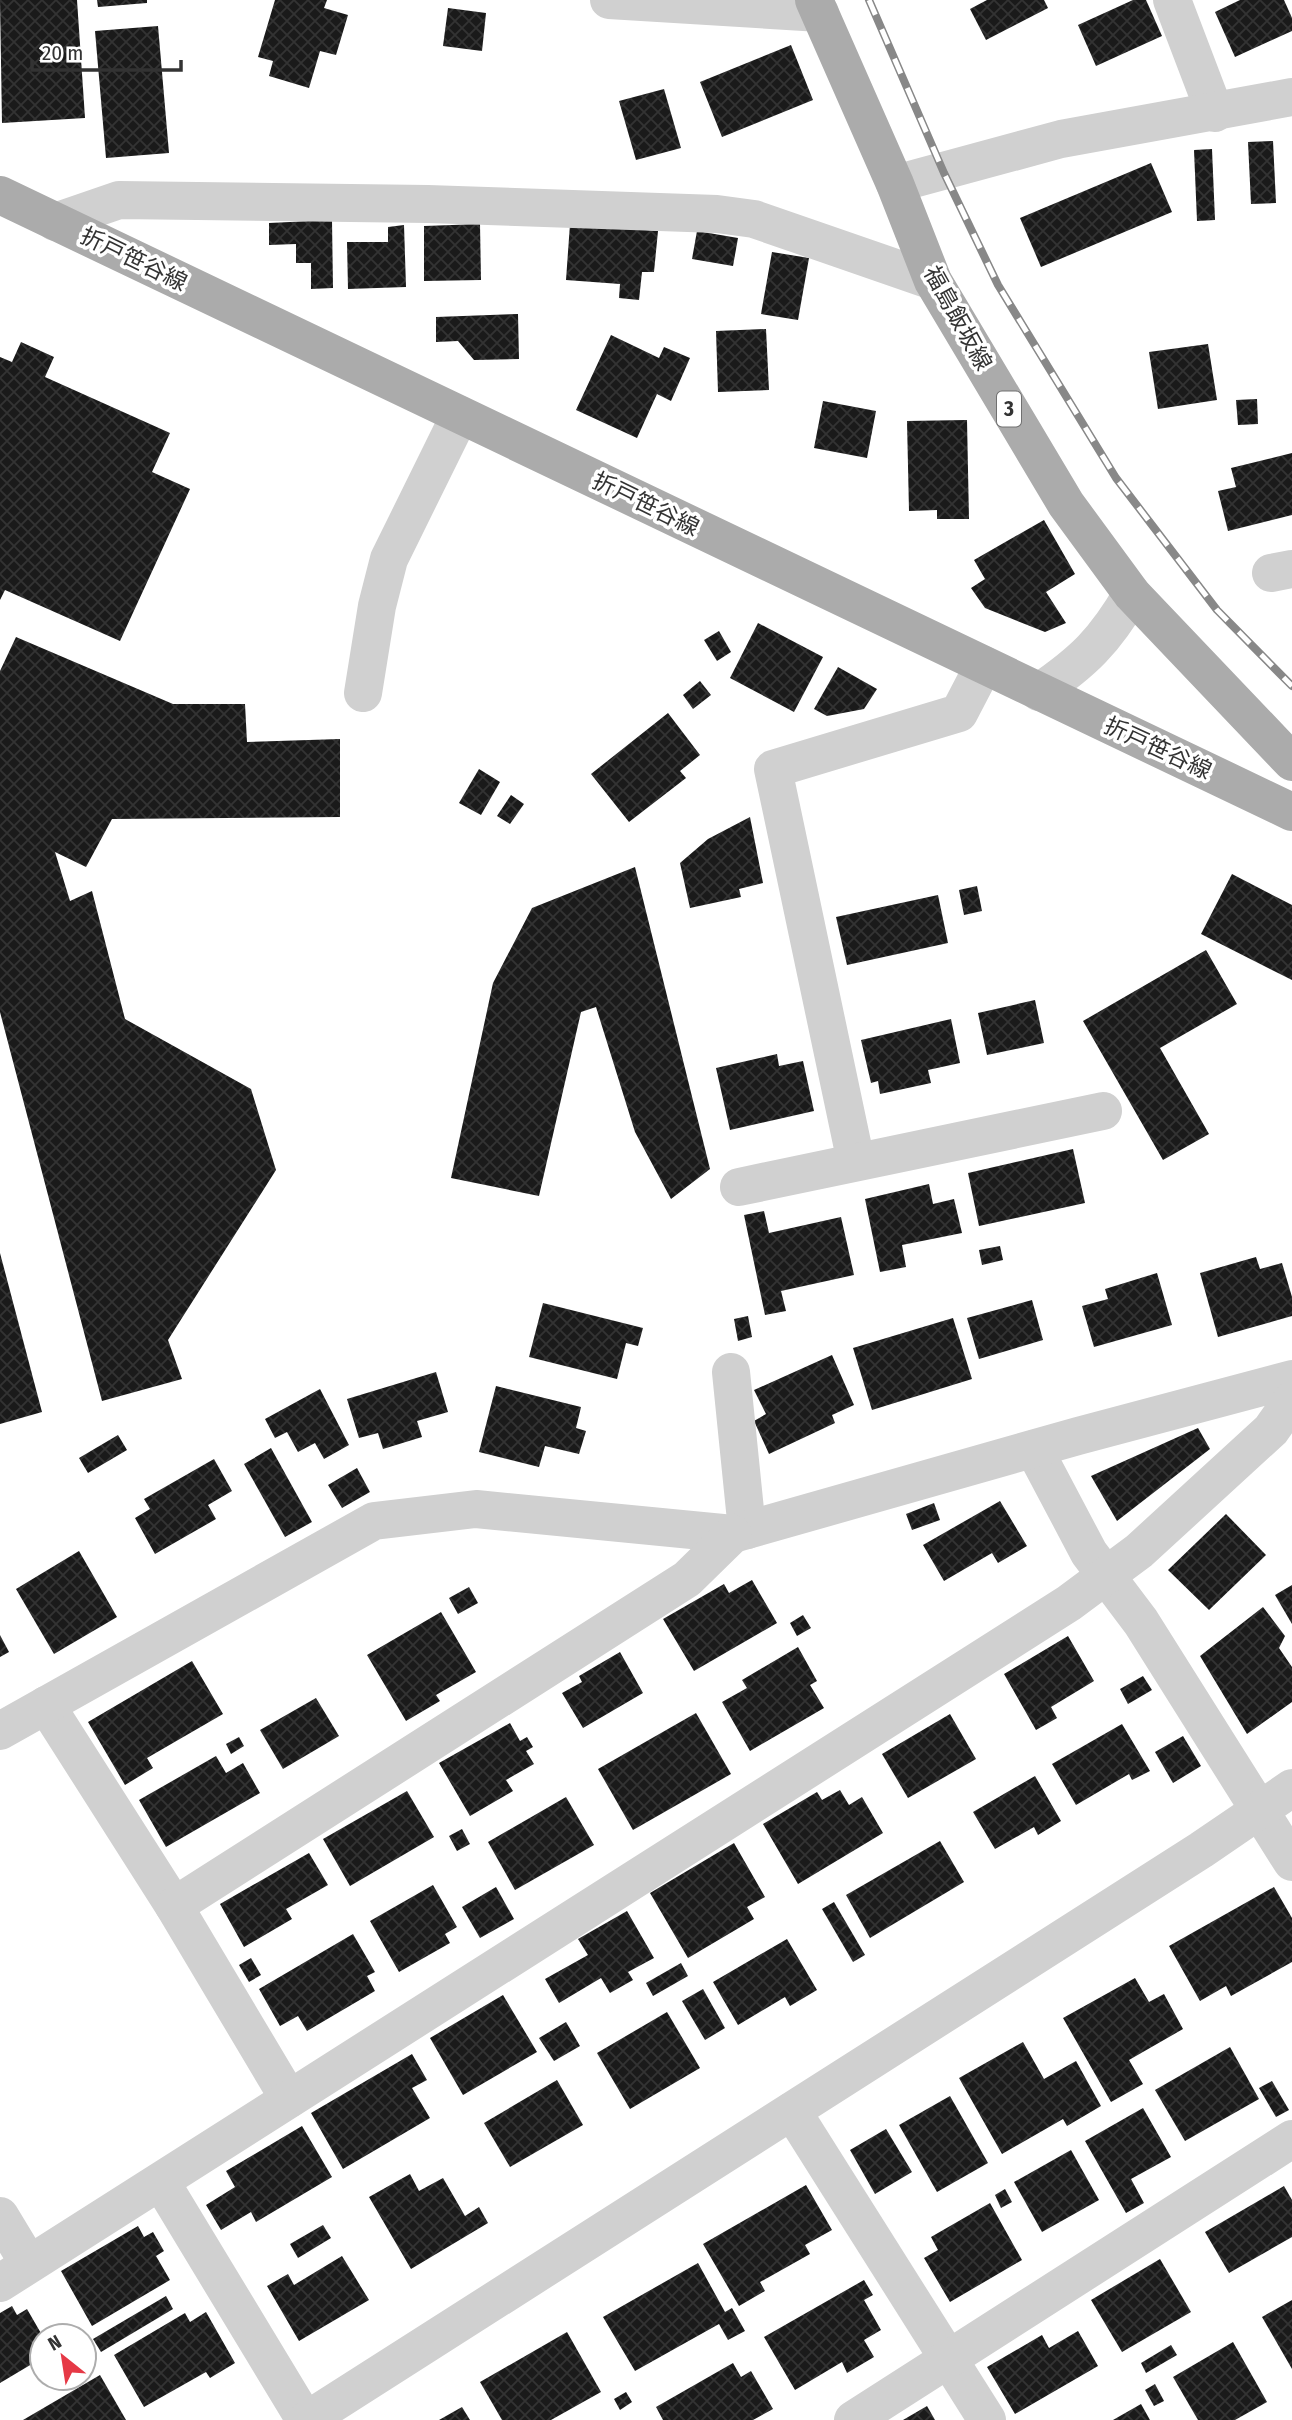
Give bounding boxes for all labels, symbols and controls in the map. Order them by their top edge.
scale bar [32,28,180,72]
text: 20 m [42,40,83,66]
street label: 折戸笹谷線 [76,221,192,297]
street label: 福島飯坂線 [918,261,998,375]
road number: 3 [997,392,1021,426]
street label: 折戸笹谷線 [588,466,704,542]
street label: 折戸笹谷線 [1100,711,1216,785]
north arrow [28,2322,98,2392]
text: N [44,2330,65,2356]

